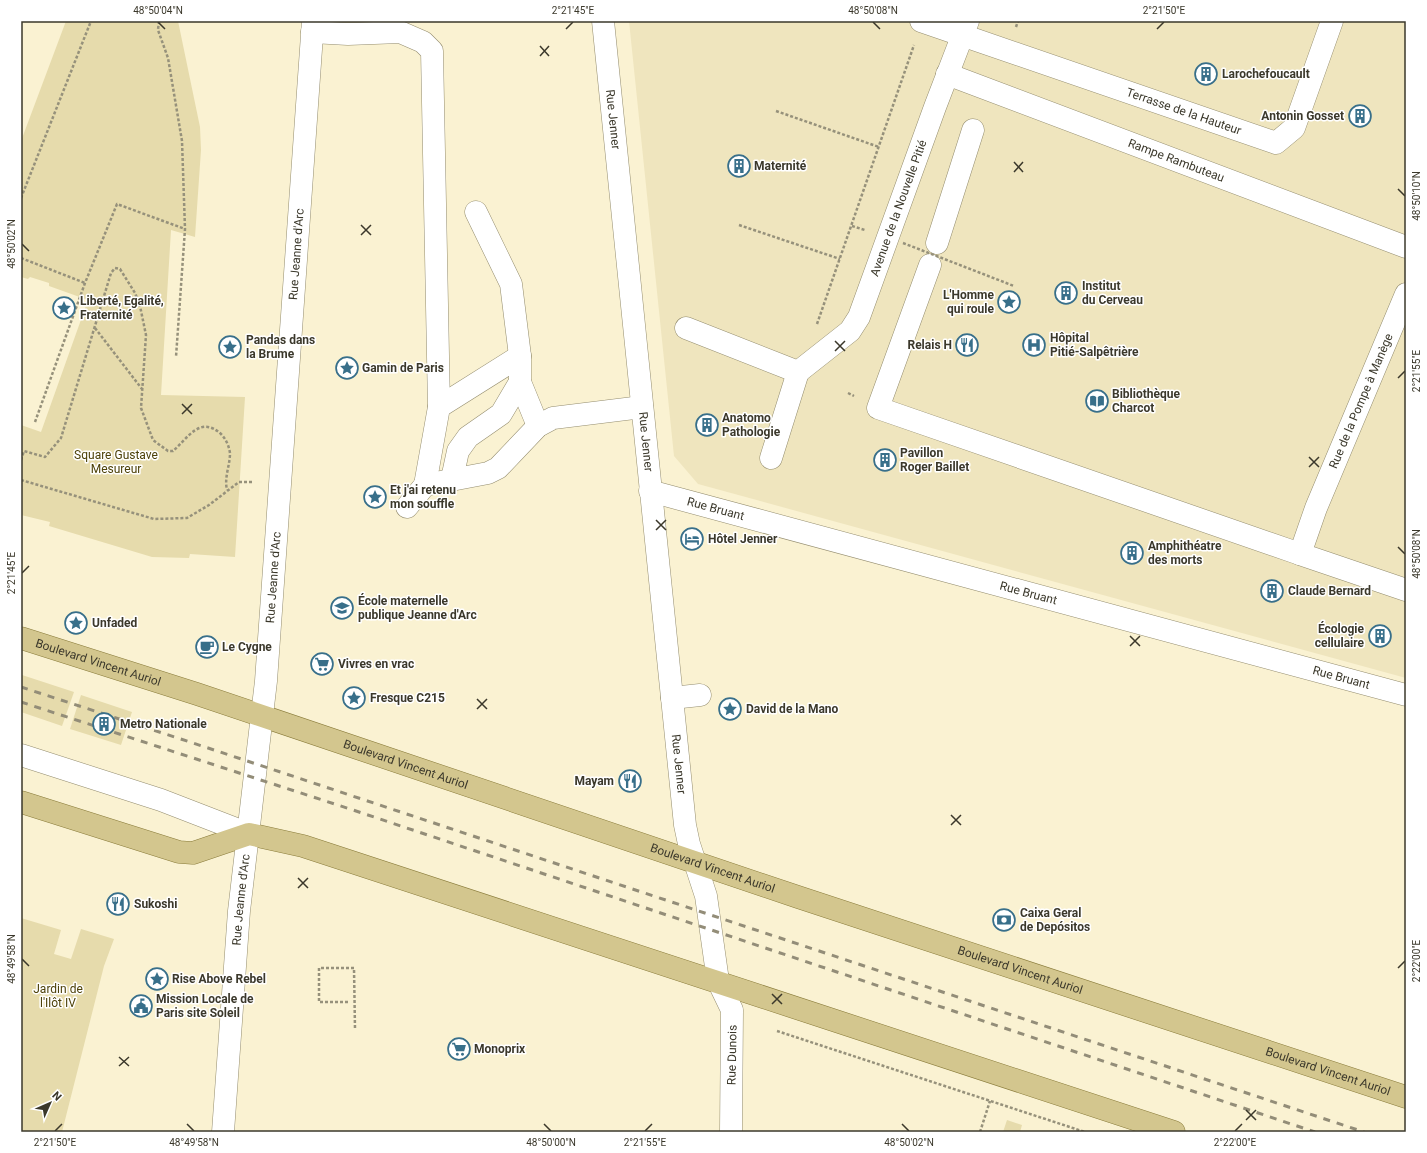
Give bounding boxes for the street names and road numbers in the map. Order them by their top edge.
street label: Terrasse de la Hauteur [1125,85,1243,138]
street label: Rue Jenner [603,89,623,150]
street label: Rampe Rambuteau [1126,136,1226,185]
street label: Avenue de la Nouvelle Pitié [867,138,929,278]
street label: Rue Jeanne d'Arc [286,208,307,301]
street label: Rue de la Pompe à Manège [1326,331,1396,471]
street label: Rue Jenner [636,411,656,472]
street label: Rue Bruant [685,494,746,523]
street label: Rue Jeanne d'Arc [263,531,284,624]
street label: Rue Bruant [998,579,1059,608]
street label: Boulevard Vincent Auriol [34,636,163,689]
street label: Rue Bruant [1311,663,1371,692]
street label: Rue Jenner [669,734,689,795]
street label: Boulevard Vincent Auriol [342,737,470,792]
street label: Boulevard Vincent Auriol [649,841,777,896]
street label: Rue Jeanne d'Arc [230,853,253,946]
street label: Boulevard Vincent Auriol [956,943,1085,997]
street label: Rue Dunois [724,1025,740,1085]
street label: Boulevard Vincent Auriol [1264,1044,1392,1098]

